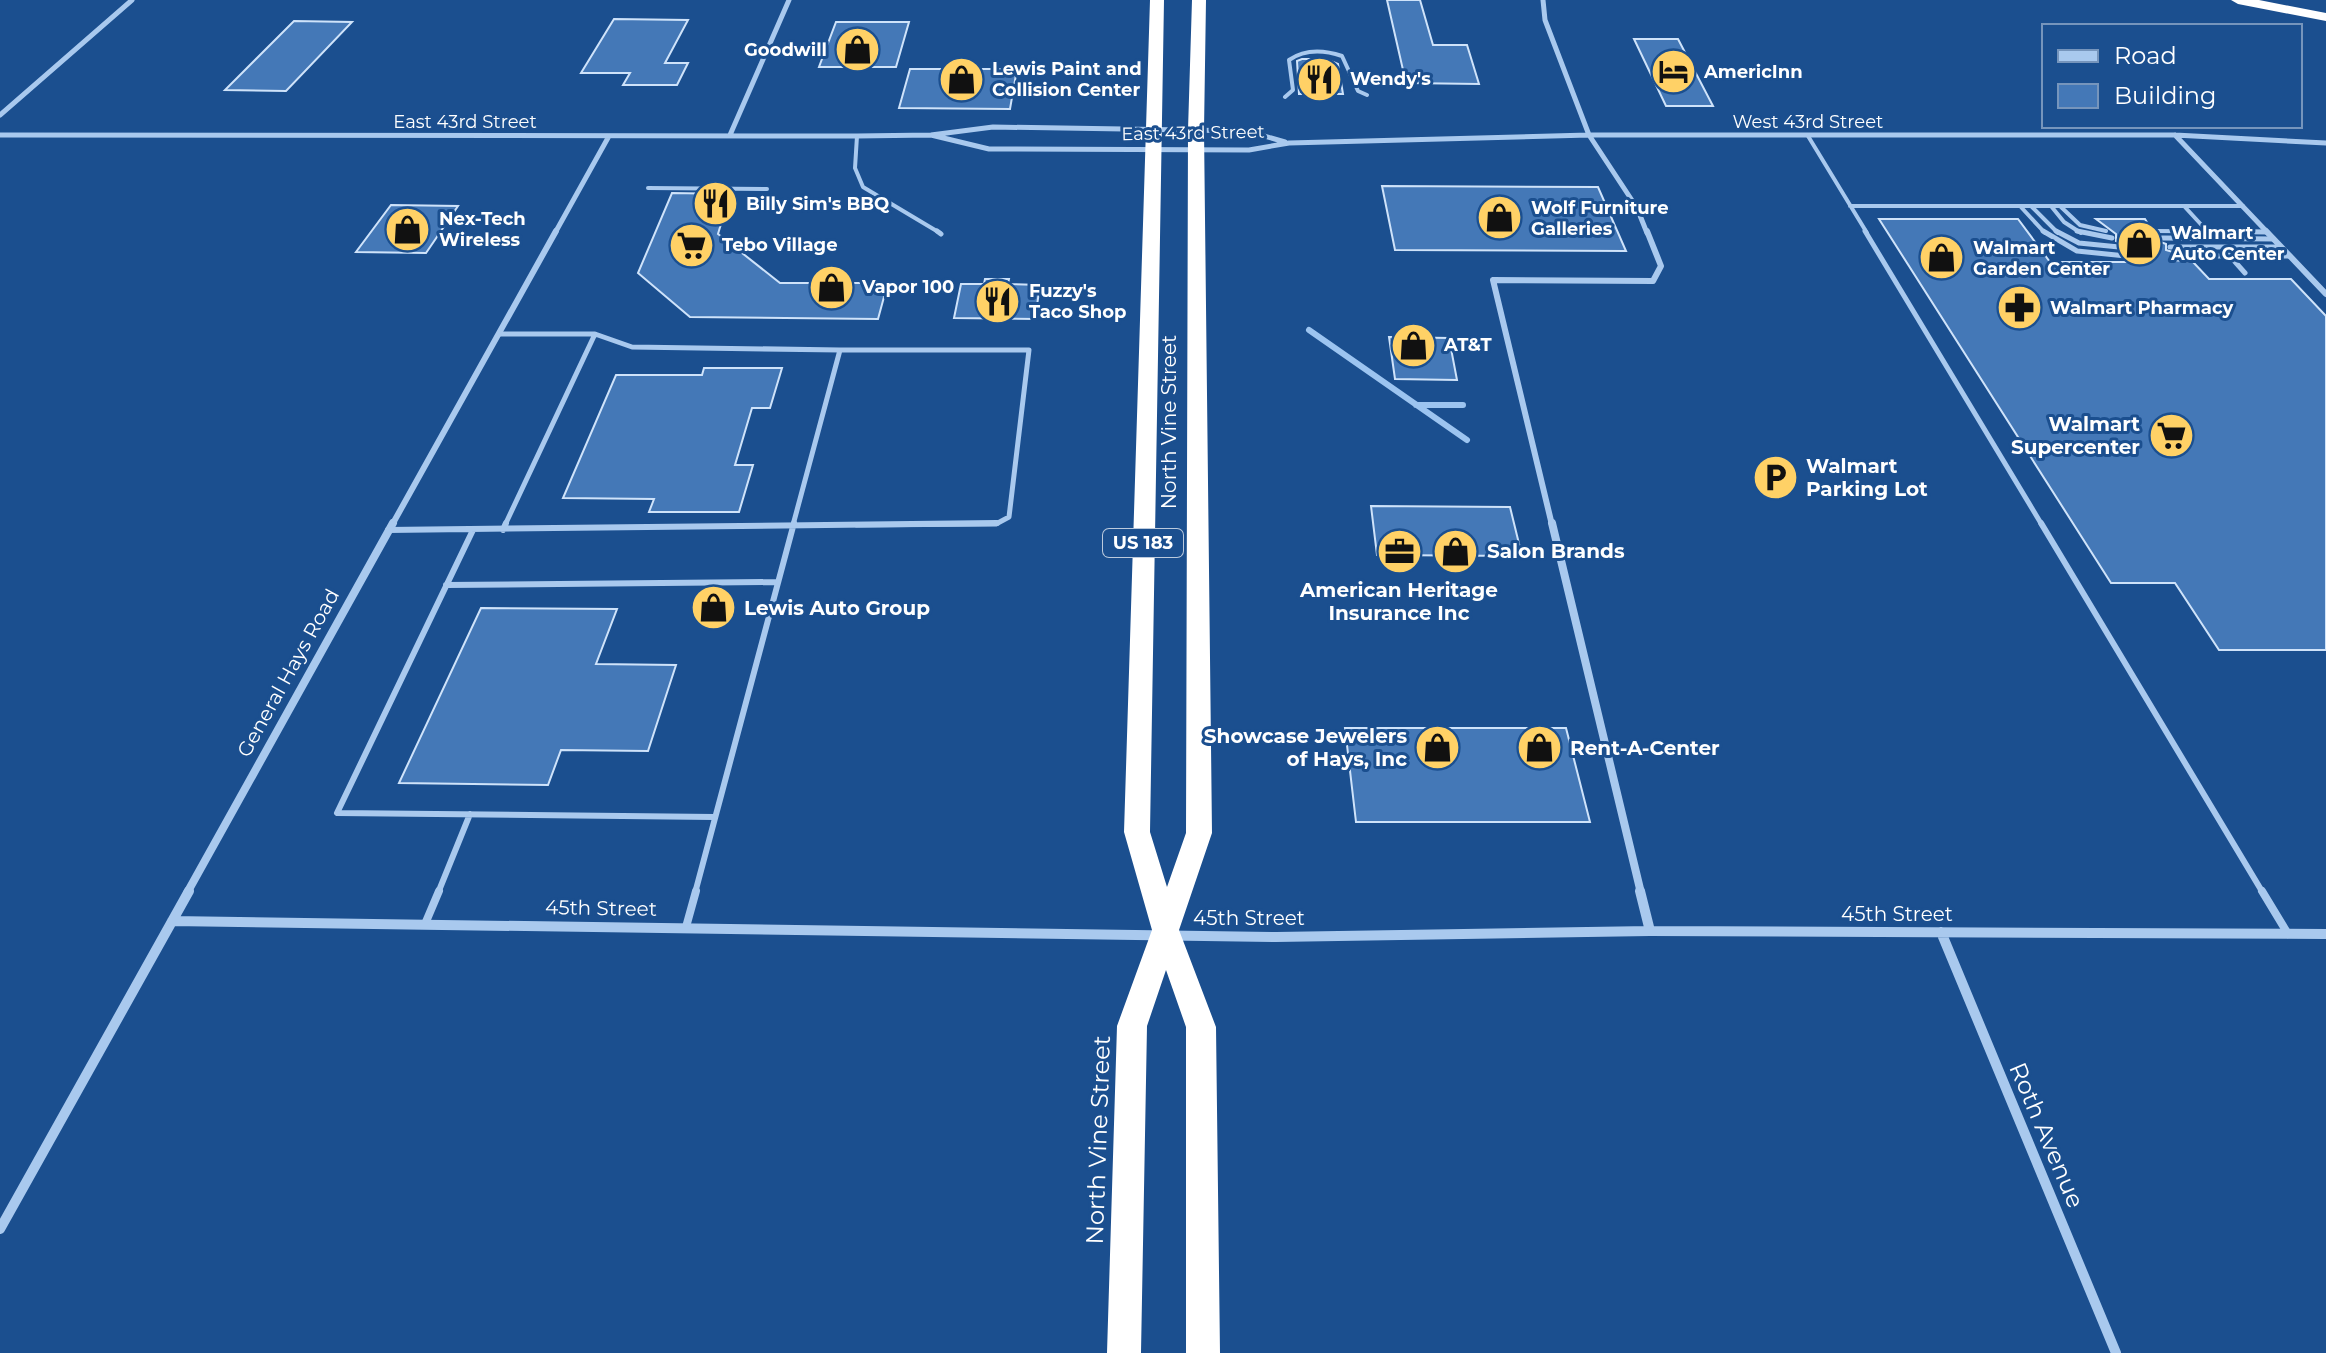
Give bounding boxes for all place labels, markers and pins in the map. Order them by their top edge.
shop icon: Goodwill [834,26,882,74]
place label: Goodwill [744,39,827,61]
hotel icon: AmericInn [1649,48,1697,96]
shop icon: Lewis Paint and Collision Center [937,55,985,103]
restaurant icon: Wendy's [1295,55,1343,103]
place label: Lewis Paint and Collision Center [992,58,1142,101]
place label: AmericInn [1703,61,1803,83]
place label: Wendy's [1350,68,1431,90]
restaurant icon: Billy Sim's BBQ [691,180,739,228]
place label: Billy Sim's BBQ [746,193,890,215]
shop icon: Wolf Furniture Galleries [1476,194,1524,242]
place label: Wolf Furniture Galleries [1531,197,1669,240]
shop icon: Nex-Tech Wireless [384,205,432,253]
place label: Nex-Tech Wireless [439,208,526,251]
shop icon: Walmart Auto Center [2116,219,2164,267]
supermarket icon: Tebo Village [667,221,715,269]
place label: Walmart Auto Center [2170,222,2285,265]
place label: Tebo Village [722,234,838,256]
shop icon: Walmart Garden Center [1918,234,1966,282]
place label: Walmart Garden Center [1973,237,2110,280]
shop icon: Vapor 100 [807,263,855,311]
place label: Vapor 100 [861,276,954,298]
restaurant icon: Fuzzy's Taco Shop [974,277,1022,325]
place label: Fuzzy's Taco Shop [1029,280,1126,323]
pharmacy icon: Walmart Pharmacy [1995,284,2043,332]
place label: Walmart Pharmacy [2050,297,2234,319]
shop icon: AT&T [1389,321,1437,369]
place label: AT&T [1443,334,1492,356]
supermarket icon: Walmart Supercenter [2147,411,2195,459]
place label: Walmart Supercenter [2011,412,2140,459]
parking icon: Walmart Parking Lot [1751,454,1799,502]
place label: Walmart Parking Lot [1806,454,1928,501]
office icon: American Heritage Insurance Inc [1375,527,1423,575]
shop icon: Salon Brands [1432,527,1480,575]
place label: Salon Brands [1487,539,1625,563]
place label: American Heritage Insurance Inc [1299,578,1498,625]
shop icon: Lewis Auto Group [689,584,737,632]
place label: Lewis Auto Group [744,596,930,620]
shop icon: Showcase Jewelers of Hays, Inc [1414,723,1462,771]
place label: Showcase Jewelers of Hays, Inc [1204,724,1407,771]
shop icon: Rent-A-Center [1515,724,1563,772]
place label: Rent-A-Center [1570,736,1720,760]

